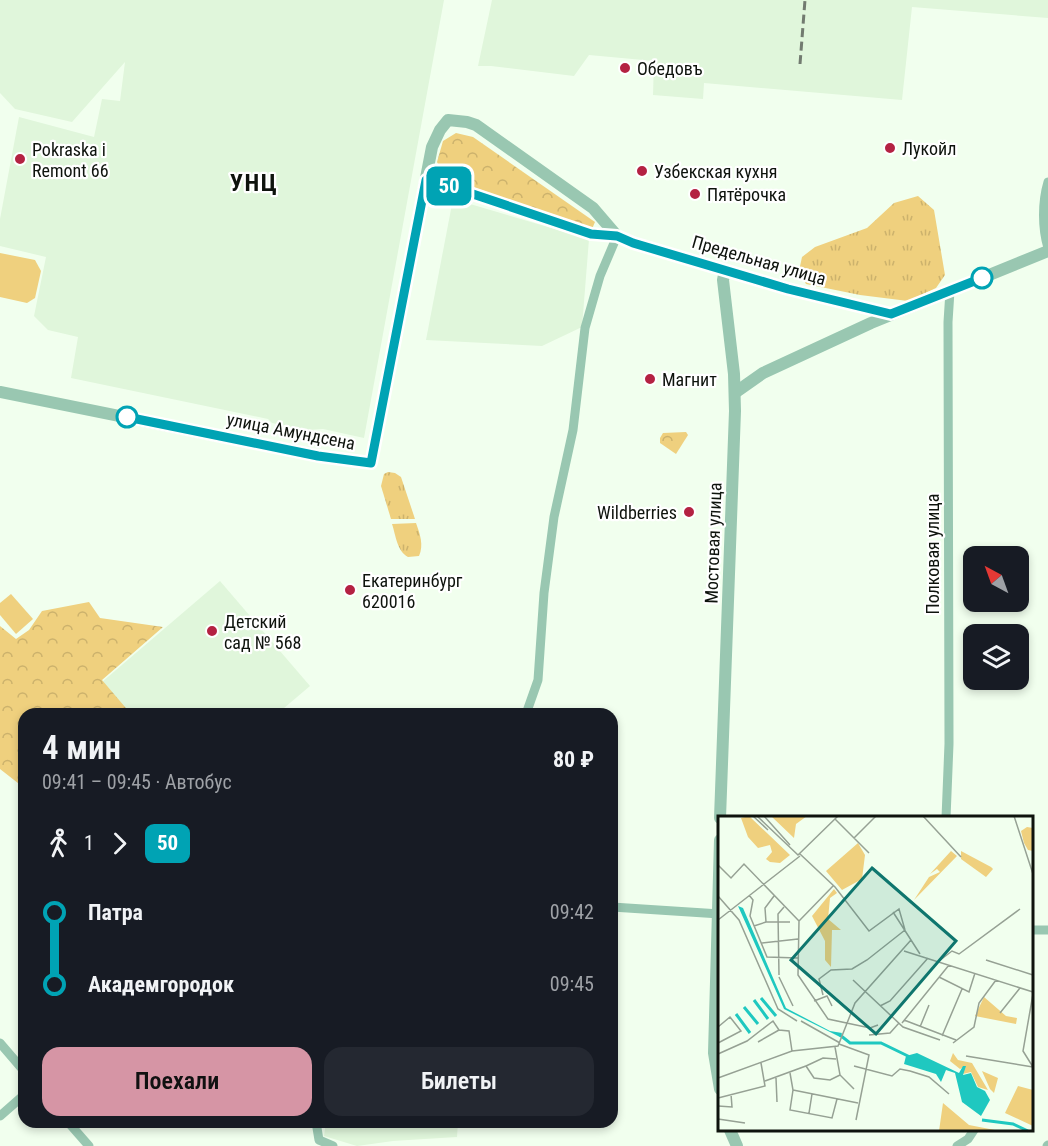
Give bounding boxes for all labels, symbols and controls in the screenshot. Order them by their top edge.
place label: Обедовъ [637,58,703,79]
marker: Обедовъ [618,61,632,75]
place label: Лукойл [902,138,956,159]
place label: Pokraska i Remont 66 [32,139,109,181]
marker: Лукойл [883,141,897,155]
marker: Pokraska i Remont 66 [13,152,27,166]
place label: Узбекская кухня [654,161,778,182]
marker: Узбекская кухня [635,164,649,178]
line badge: 50 [422,166,476,206]
district label: УНЦ [230,169,278,197]
text: 50 [438,174,460,198]
place label: Пятёрочка [707,184,786,205]
marker: Пятёрочка [688,187,702,201]
street label: Предельная улица [690,231,828,289]
unlabelled marker [971,267,993,289]
place label: Магнит [662,369,717,390]
marker: Магнит [643,372,657,386]
unlabelled marker [116,406,138,428]
street label: улица Амундсена [225,408,357,454]
street label: Мостовая улица [700,482,726,604]
street label: Полковая улица [922,494,943,614]
place label: Wildberries [597,502,677,523]
marker: Wildberries [682,505,696,519]
north arrow [963,546,1029,612]
map controls [963,546,1029,690]
place label: Екатеринбург 620016 [362,570,463,612]
marker: Екатеринбург 620016 [343,583,357,597]
place label: Детский сад № 568 [224,611,301,653]
marker: Детский сад № 568 [205,624,219,638]
button: layers [963,624,1029,690]
text: 4 мин [42,728,121,767]
text: 80 ₽ [553,747,594,772]
text: 09:41 – 09:45 · Автобус [42,770,232,794]
inset map [718,816,1033,1131]
icon: walk [42,827,75,860]
icon: forward [103,827,136,860]
text: 1 [84,831,94,855]
text: 50 [157,831,178,855]
text: Патра [88,900,143,925]
text: 09:42 [550,900,594,924]
text: Академгородок [88,972,234,997]
text: 09:45 [550,972,594,996]
button: Поехали [42,1047,312,1116]
button: Билеты [324,1047,594,1116]

